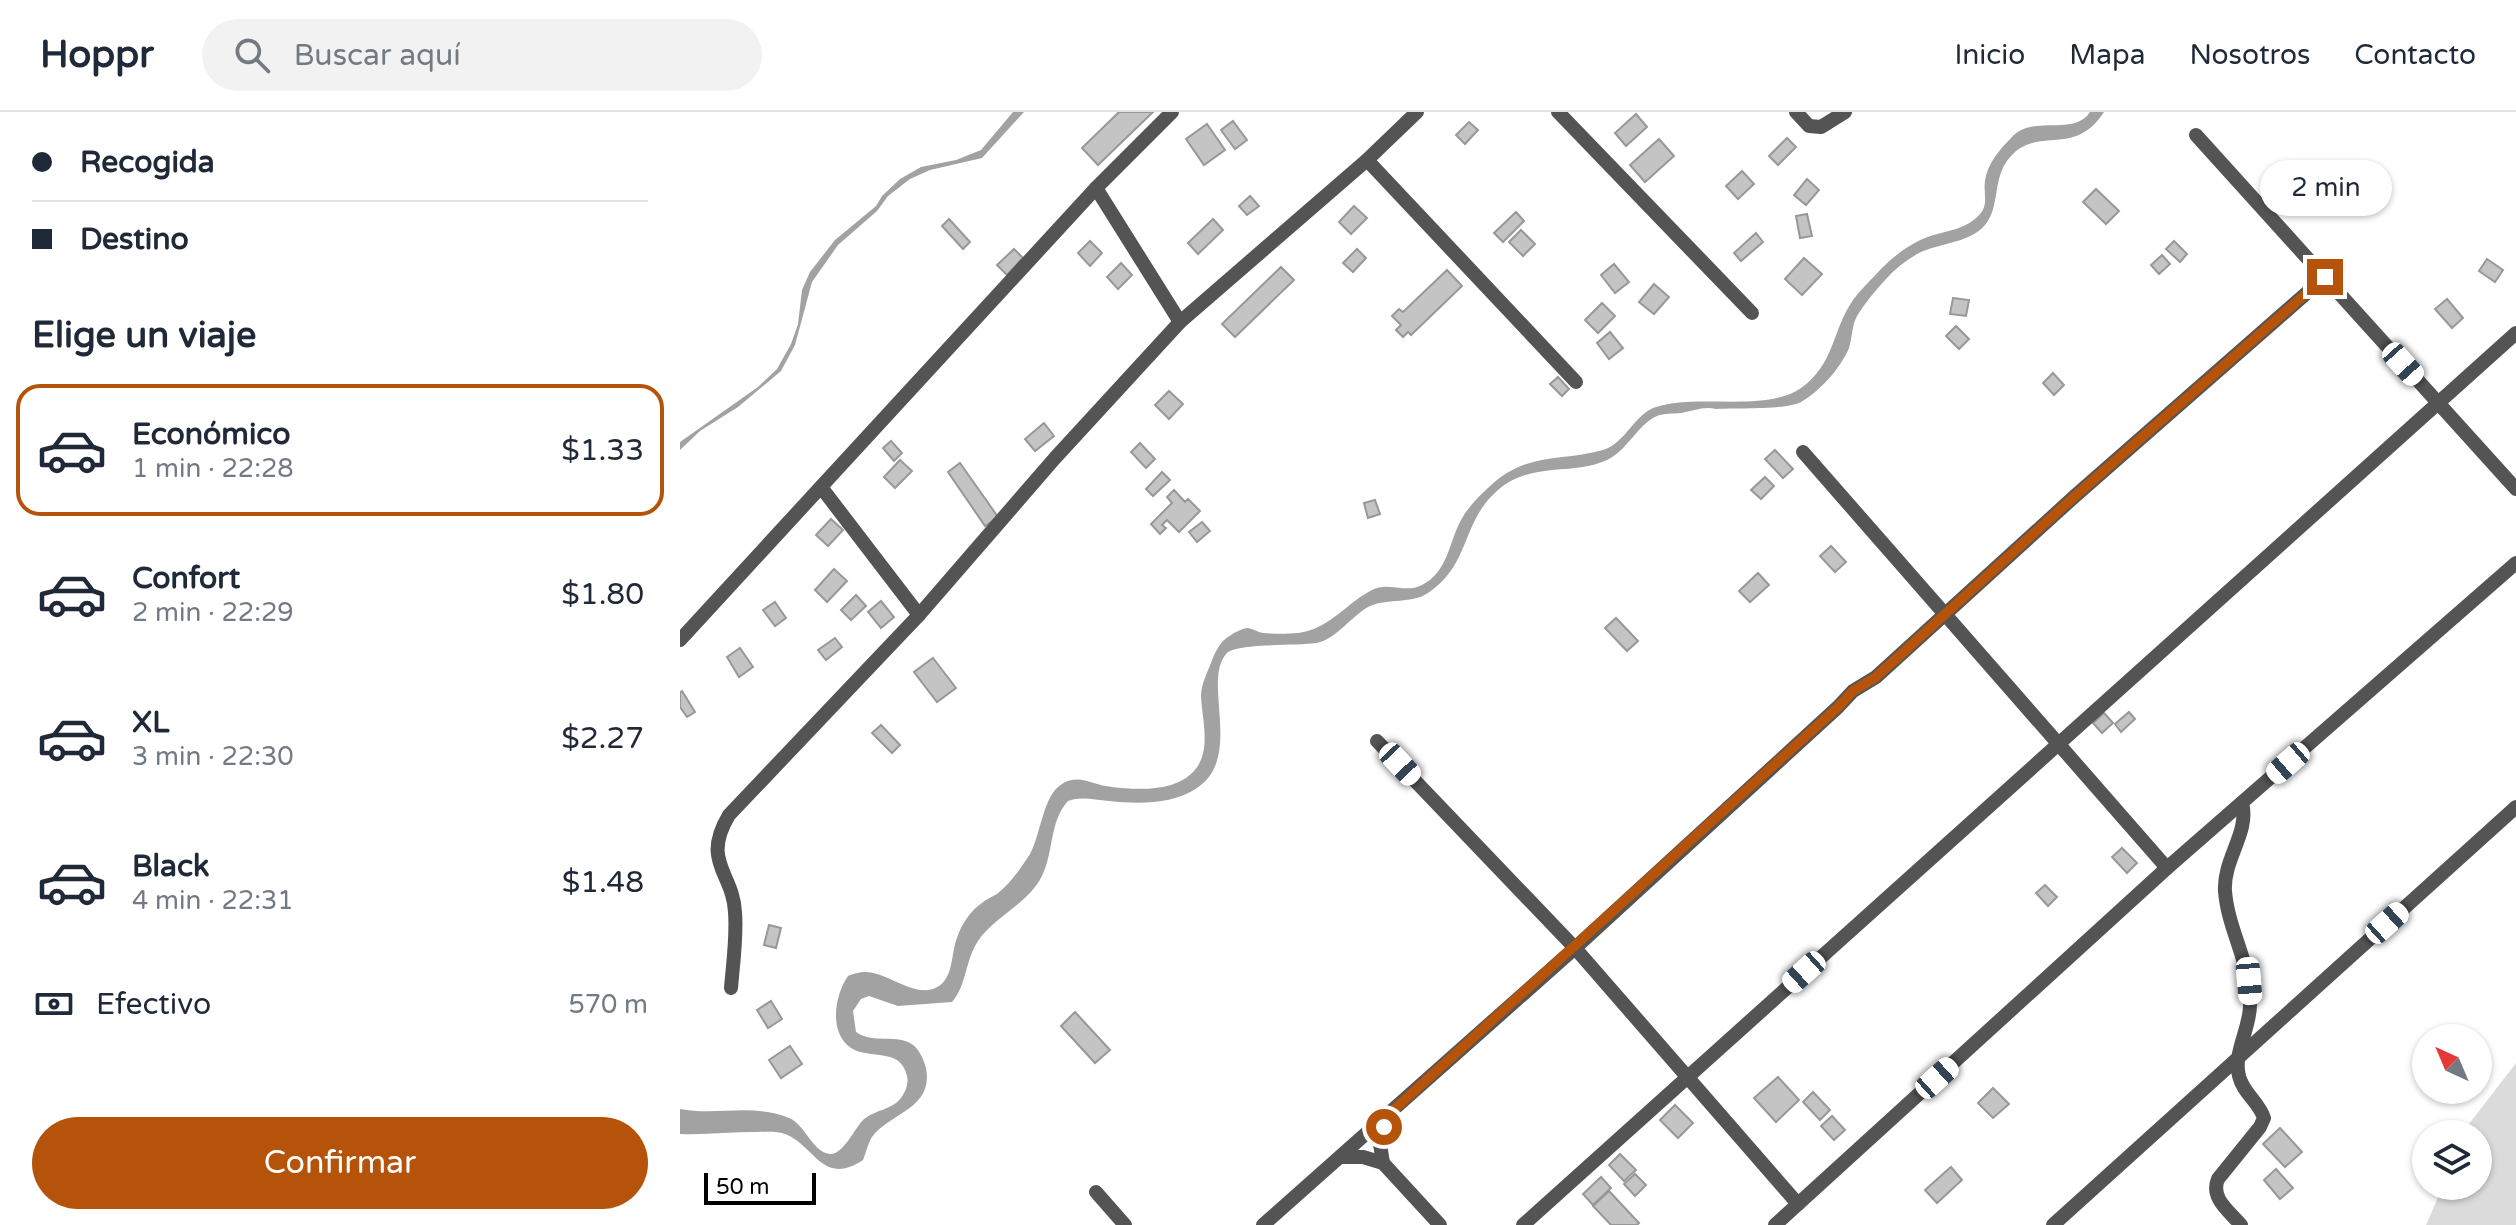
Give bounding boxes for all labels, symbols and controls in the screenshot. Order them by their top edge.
search box [202,19,762,91]
text: Hoppr [40,32,154,78]
icon: search [230,33,274,77]
text: Buscar aquí [294,37,461,74]
text: Inicio [1955,38,2025,72]
text: Mapa [2069,38,2145,72]
text: Nosotros [2189,38,2310,72]
text: Contacto [2354,38,2476,72]
text: Recogida [80,144,215,181]
callout: 2 min [2259,161,2391,217]
text: 2 min [2291,172,2361,203]
text: Destino [80,221,189,258]
route end [2307,259,2343,295]
text: Elige un viaje [32,314,256,357]
car [2378,338,2428,390]
icon: car [36,414,108,486]
text: Económico [132,416,290,453]
text: $1.33 [561,432,644,469]
text: 1 min · 22:28 [132,453,294,484]
icon: car [36,558,108,630]
text: Confort [132,560,240,597]
text: $1.80 [561,576,644,613]
text: 2 min · 22:29 [132,597,294,628]
icon: car [36,702,108,774]
text: XL [132,704,169,741]
text: $2.27 [561,720,644,757]
car [1375,738,1425,790]
car [2262,738,2314,788]
text: 3 min · 22:30 [132,741,294,772]
icon: car [36,846,108,918]
text: Black [132,848,209,885]
text: $1.48 [562,864,644,901]
text: 4 min · 22:31 [132,885,294,916]
car [2361,898,2413,948]
car [1778,947,1830,997]
car [2235,956,2263,1006]
icon: cash [32,982,76,1026]
text: Efectivo [96,986,211,1023]
text: 570 m [568,989,648,1020]
north arrow [2412,1024,2492,1104]
map controls [2412,1024,2492,1200]
car [1911,1053,1963,1103]
route start [1366,1109,1402,1145]
button: Confirmar [32,1117,648,1209]
button: layers [2412,1120,2492,1200]
scale bar [704,1169,816,1205]
text: 50 m [716,1174,770,1200]

